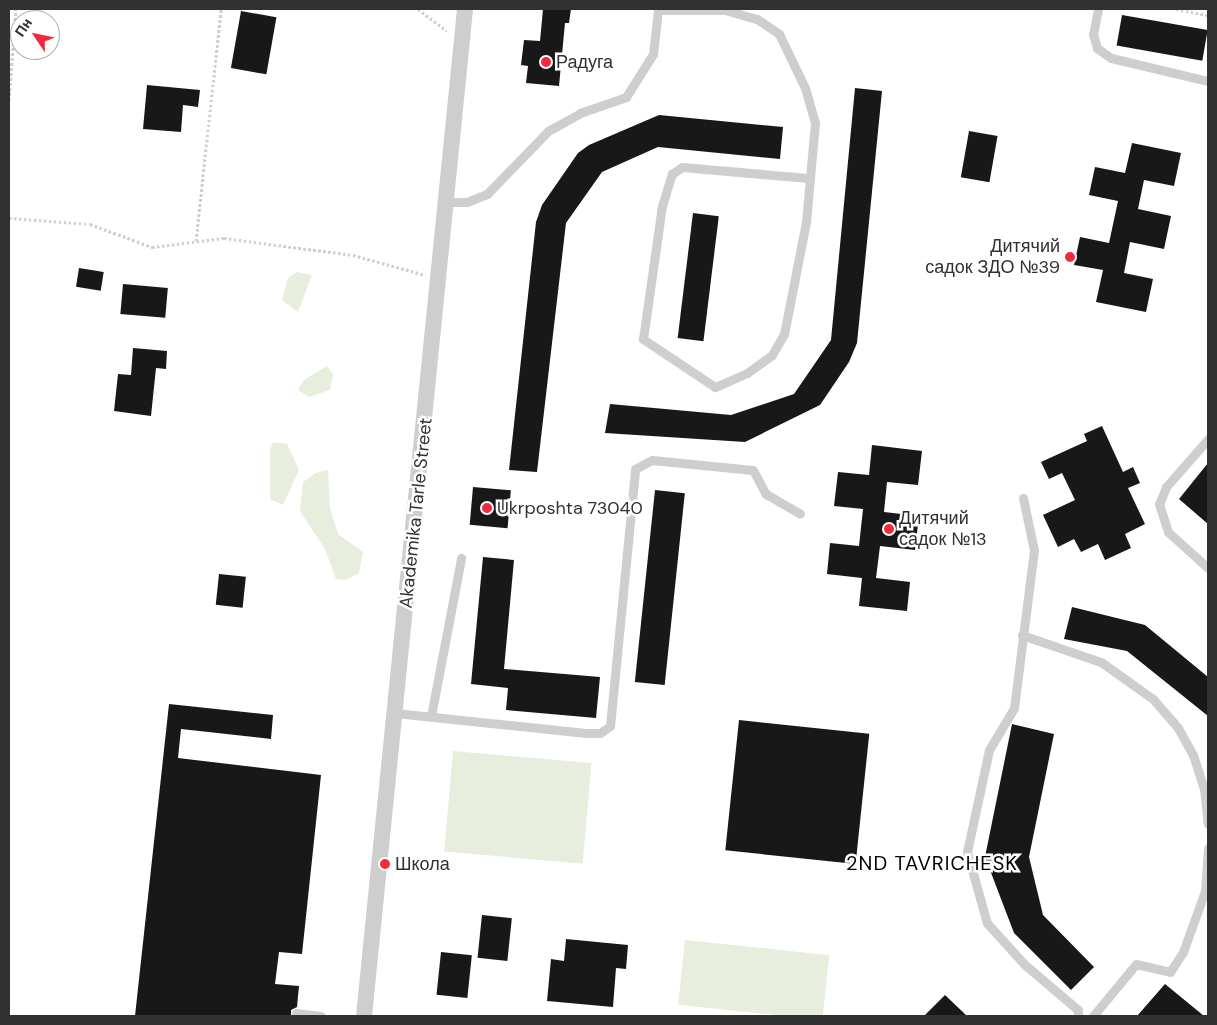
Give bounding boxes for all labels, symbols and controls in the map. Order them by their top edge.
north arrow [10,10,60,60]
text: Пн [11,14,36,40]
place label: Радуга [556,51,613,73]
marker: Радуга [540,56,552,68]
place label: Дитячий садок ЗДО №39 [925,236,1060,278]
marker: Дитячий садок ЗДО №39 [1064,251,1076,263]
street label: Akademika Tarle Street [395,417,437,609]
place label: Ukrposhta 73040 [497,497,643,519]
marker: Ukrposhta 73040 [481,502,493,514]
place label: Дитячий садок №13 [899,508,987,550]
marker: Дитячий садок №13 [883,523,895,535]
district label: 2ND TAVRICHESK [844,851,1020,875]
place label: Школа [395,853,450,875]
marker: Школа [379,858,391,870]

